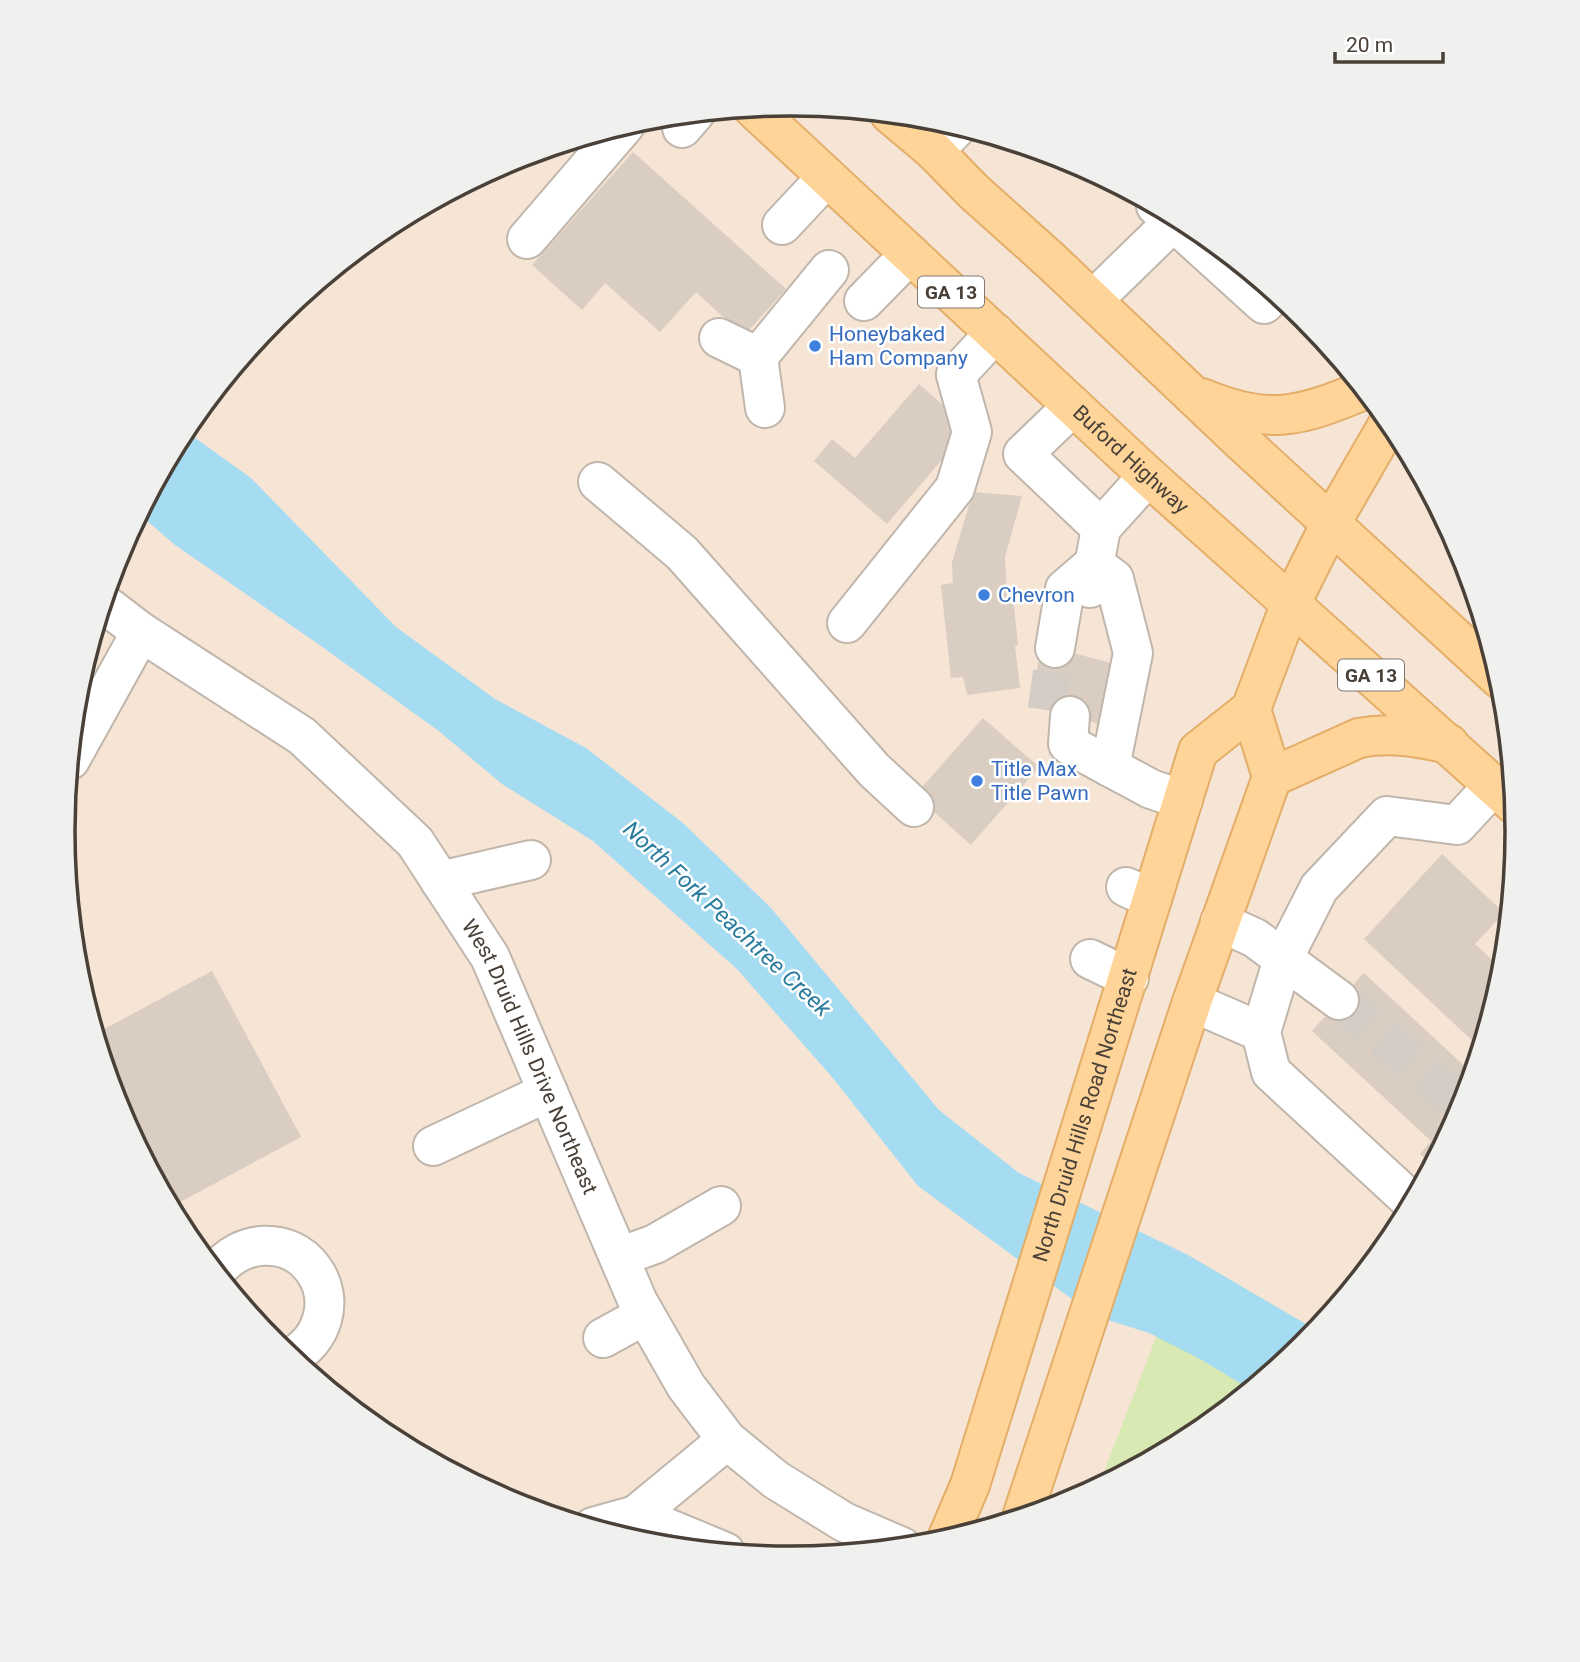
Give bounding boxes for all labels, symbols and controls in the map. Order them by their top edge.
scale bar [1335,21,1444,65]
text: 20 m [1346,33,1393,57]
road number: GA 13 [918,276,984,308]
place label: Honeybaked Ham Company [829,322,968,370]
marker: Honeybaked Ham Company [807,338,823,354]
street label: Buford Highway [1068,400,1194,519]
place label: Chevron [998,583,1075,607]
marker: Chevron [976,587,992,603]
road number: GA 13 [1338,660,1404,690]
place label: Title Max Title Pawn [991,757,1089,805]
marker: Title Max Title Pawn [969,773,985,789]
water label: North Fork Peachtree Creek [618,816,837,1023]
street label: West Druid Hills Drive Northeast [457,915,602,1198]
street label: North Druid Hills Road Northeast [1028,965,1142,1265]

